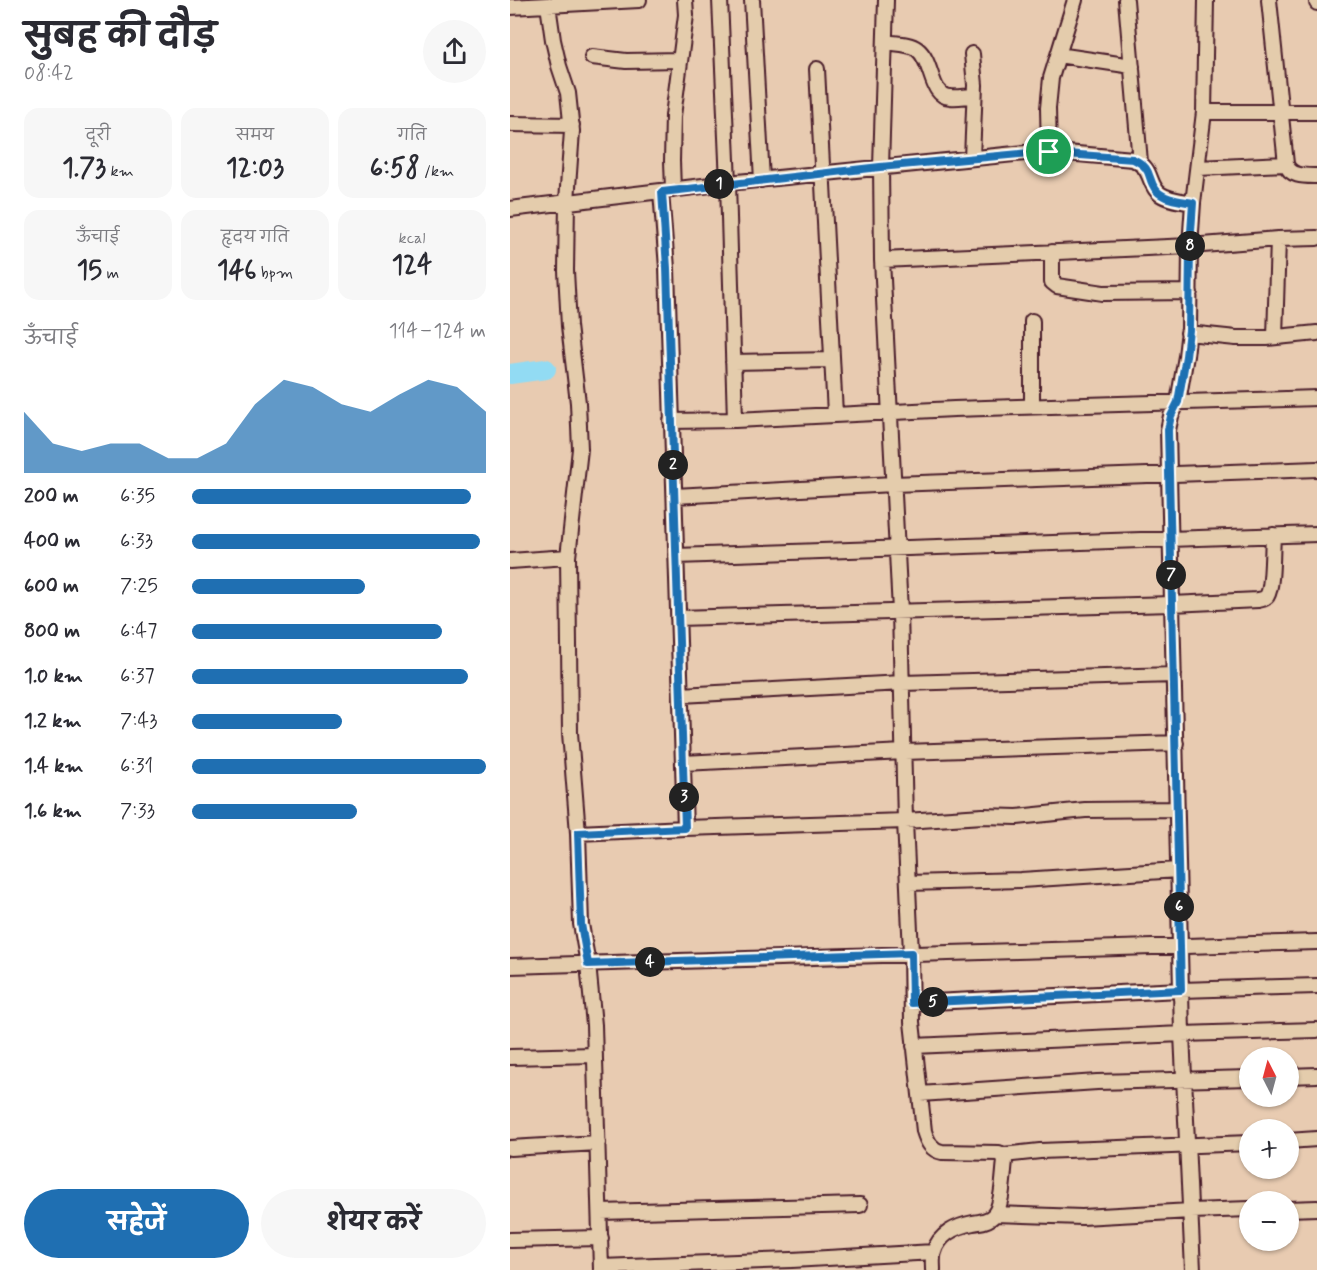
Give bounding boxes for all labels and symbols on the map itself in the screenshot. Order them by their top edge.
pin [1023,126,1074,177]
pin: 1 [704,169,734,199]
pin: 8 [1175,231,1205,261]
pin: 2 [658,450,688,480]
pin: 7 [1156,560,1186,590]
pin: 3 [669,782,699,812]
pin: 6 [1164,892,1194,922]
pin: 4 [635,947,665,977]
pin: 5 [918,987,948,1017]
north arrow [1239,1047,1299,1107]

